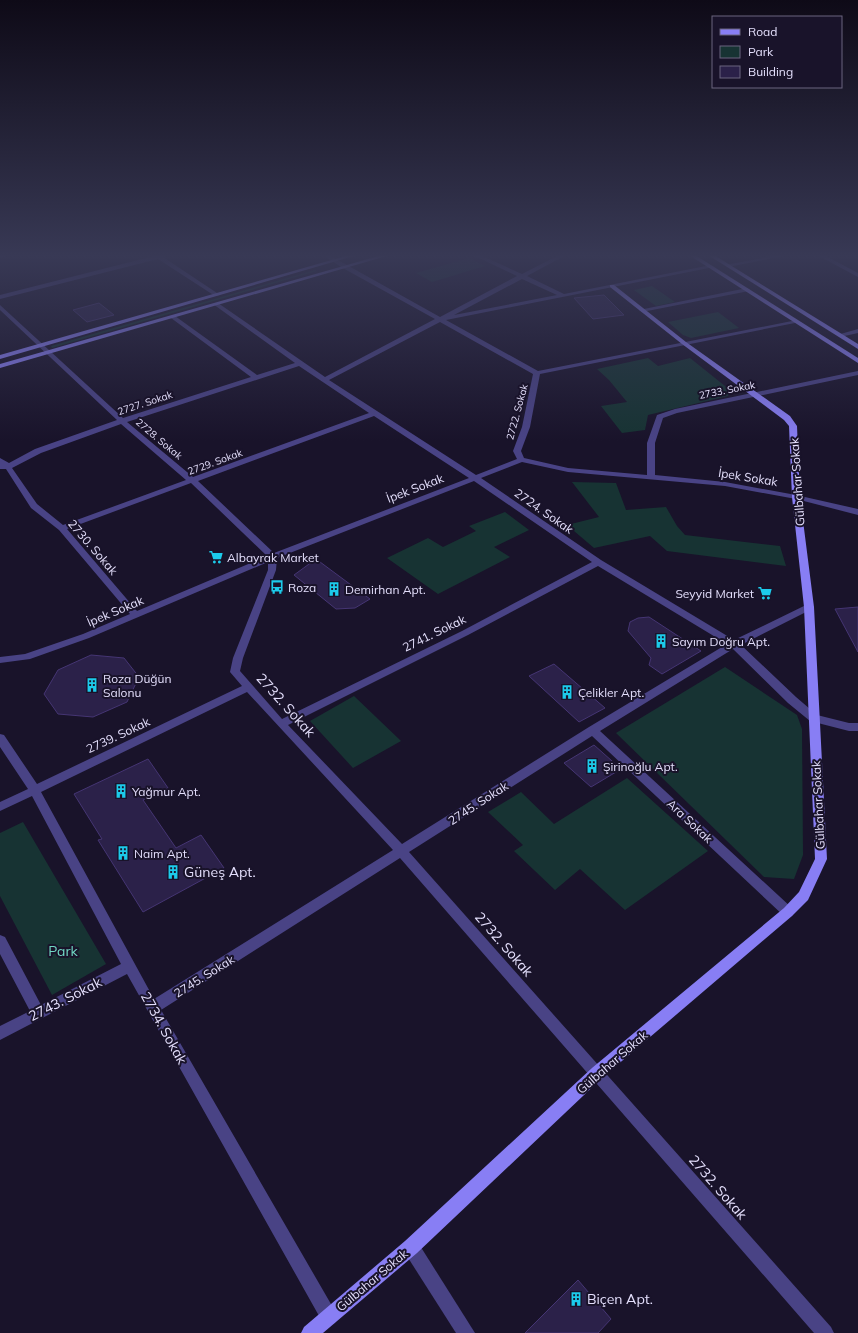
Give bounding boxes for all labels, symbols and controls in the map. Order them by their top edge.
legend [712,16,842,88]
text: Road [748,24,777,39]
text: Park [748,44,774,59]
text: Building [748,64,793,79]
street label: 2733. Sokak [698,378,757,402]
street label: 2722. Sokak [503,382,531,441]
street label: 2727. Sokak [116,388,175,418]
street label: 2728. Sokak [133,416,186,463]
street label: Gülbahar Sokak [786,437,808,527]
street label: 2729. Sokak [186,446,245,478]
street label: İpek Sokak [717,465,780,489]
street label: İpek Sokak [384,470,446,506]
street label: 2724. Sokak [512,485,577,537]
street label: 2730. Sokak [65,516,122,578]
supermarket icon: Albayrak Market [208,549,224,565]
place label: Albayrak Market [227,550,319,565]
bus stop icon: Roza [269,579,285,595]
place label: Roza [288,580,316,595]
building icon: Demirhan Apt. [326,581,342,597]
place label: Demirhan Apt. [345,582,426,597]
supermarket icon: Seyyid Market [757,585,773,601]
place label: Seyyid Market [675,586,754,601]
street label: İpek Sokak [84,592,146,630]
street label: 2741. Sokak [400,611,469,655]
building icon: Sayım Doğru Apt. [653,633,669,649]
place label: Sayım Doğru Apt. [672,634,770,649]
street label: 2732. Sokak [253,669,320,741]
place label: Roza Düğün Salonu [103,671,172,700]
building icon: Roza Düğün Salonu [84,677,100,693]
building icon: Çelikler Apt. [559,684,575,700]
place label: Çelikler Apt. [578,685,644,700]
street label: 2739. Sokak [84,713,153,756]
building icon: Şirinoğlu Apt. [584,758,600,774]
place label: Şirinoğlu Apt. [603,759,678,774]
street label: Gülbahar Sokak [808,760,828,850]
street label: 2745. Sokak [445,778,511,828]
building icon: Yağmur Apt. [113,783,129,799]
place label: Yağmur Apt. [131,784,201,799]
street label: Ara Sokak [664,796,717,847]
building icon: Naim Apt. [115,845,131,861]
place label: Naim Apt. [134,846,190,861]
place label: Güneş Apt. [184,863,256,881]
building icon: Güneş Apt. [165,864,181,880]
street label: 2732. Sokak [471,908,538,981]
park label: Park [48,942,79,960]
street label: 2745. Sokak [171,951,238,1001]
street label: 2743. Sokak [25,972,105,1025]
street label: 2734. Sokak [137,989,192,1068]
street label: Gülbahar Sokak [574,1027,651,1097]
street label: 2732. Sokak [685,1151,752,1224]
street label: Gülbahar Sokak [333,1245,411,1314]
place label: Biçen Apt. [587,1290,653,1308]
building icon: Biçen Apt. [568,1291,584,1307]

